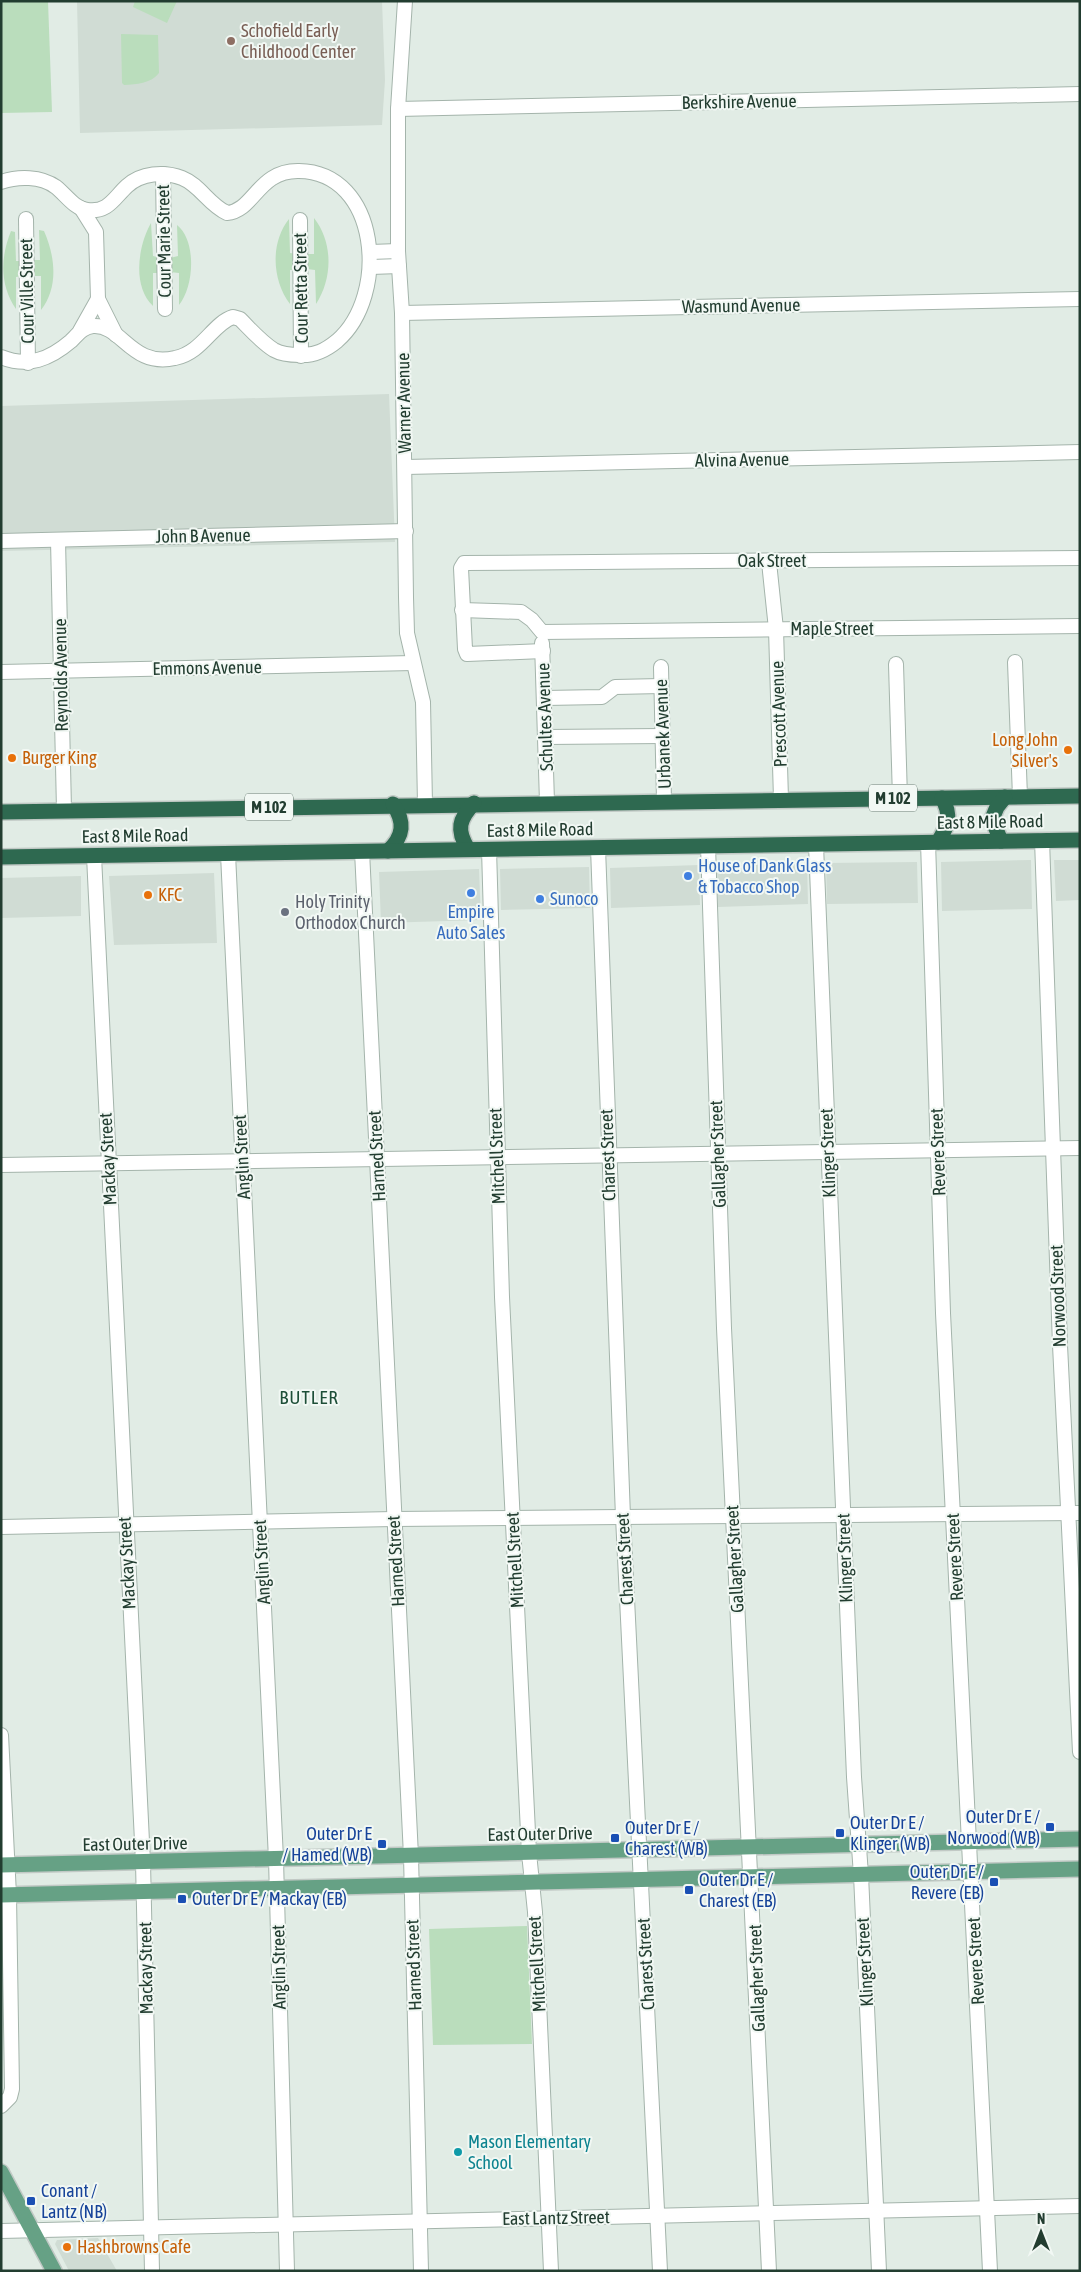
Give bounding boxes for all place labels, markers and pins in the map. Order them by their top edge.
place label: Schofield Early Childhood Center [241,20,356,62]
marker: Schofield Early Childhood Center [225,35,237,47]
place label: Long John Silver's [992,729,1058,771]
marker: Long John Silver's [1062,744,1074,756]
place label: Burger King [22,747,97,768]
marker: Burger King [6,752,18,764]
place label: House of Dank Glass & Tobacco Shop [698,855,831,897]
marker: House of Dank Glass & Tobacco Shop [682,870,694,882]
place label: KFC [158,884,182,905]
marker: Empire Auto Sales [465,887,477,899]
place label: Sunoco [550,888,599,909]
marker: KFC [142,889,154,901]
place label: Holy Trinity Orthodox Church [295,891,406,933]
marker: Sunoco [534,893,546,905]
place label: Empire Auto Sales [437,901,505,943]
marker: Holy Trinity Orthodox Church [279,906,291,918]
place label: Outer Dr E / Norwood (WB) [947,1806,1040,1848]
place label: Outer Dr E / Klinger (WB) [850,1812,930,1854]
place label: Outer Dr E / Charest (WB) [625,1817,708,1859]
marker: Outer Dr E / Norwood (WB) [1044,1821,1056,1833]
place label: Outer Dr E / Hamed (WB) [282,1823,372,1865]
marker: Outer Dr E / Klinger (WB) [834,1827,846,1839]
marker: Outer Dr E / Charest (WB) [609,1832,621,1844]
marker: Outer Dr E / Hamed (WB) [376,1838,388,1850]
place label: Outer Dr E / Revere (EB) [910,1861,984,1903]
place label: Outer Dr E / Charest (EB) [699,1869,777,1911]
marker: Outer Dr E / Revere (EB) [988,1876,1000,1888]
marker: Outer Dr E / Charest (EB) [683,1884,695,1896]
place label: Outer Dr E / Mackay (EB) [192,1888,347,1909]
marker: Outer Dr E / Mackay (EB) [176,1893,188,1905]
place label: Mason Elementary School [468,2131,591,2173]
marker: Mason Elementary School [452,2146,464,2158]
place label: Conant / Lantz (NB) [41,2180,107,2222]
marker: Conant / Lantz (NB) [25,2195,37,2207]
place label: Hashbrowns Cafe [77,2236,191,2257]
marker: Hashbrowns Cafe [61,2241,73,2253]

